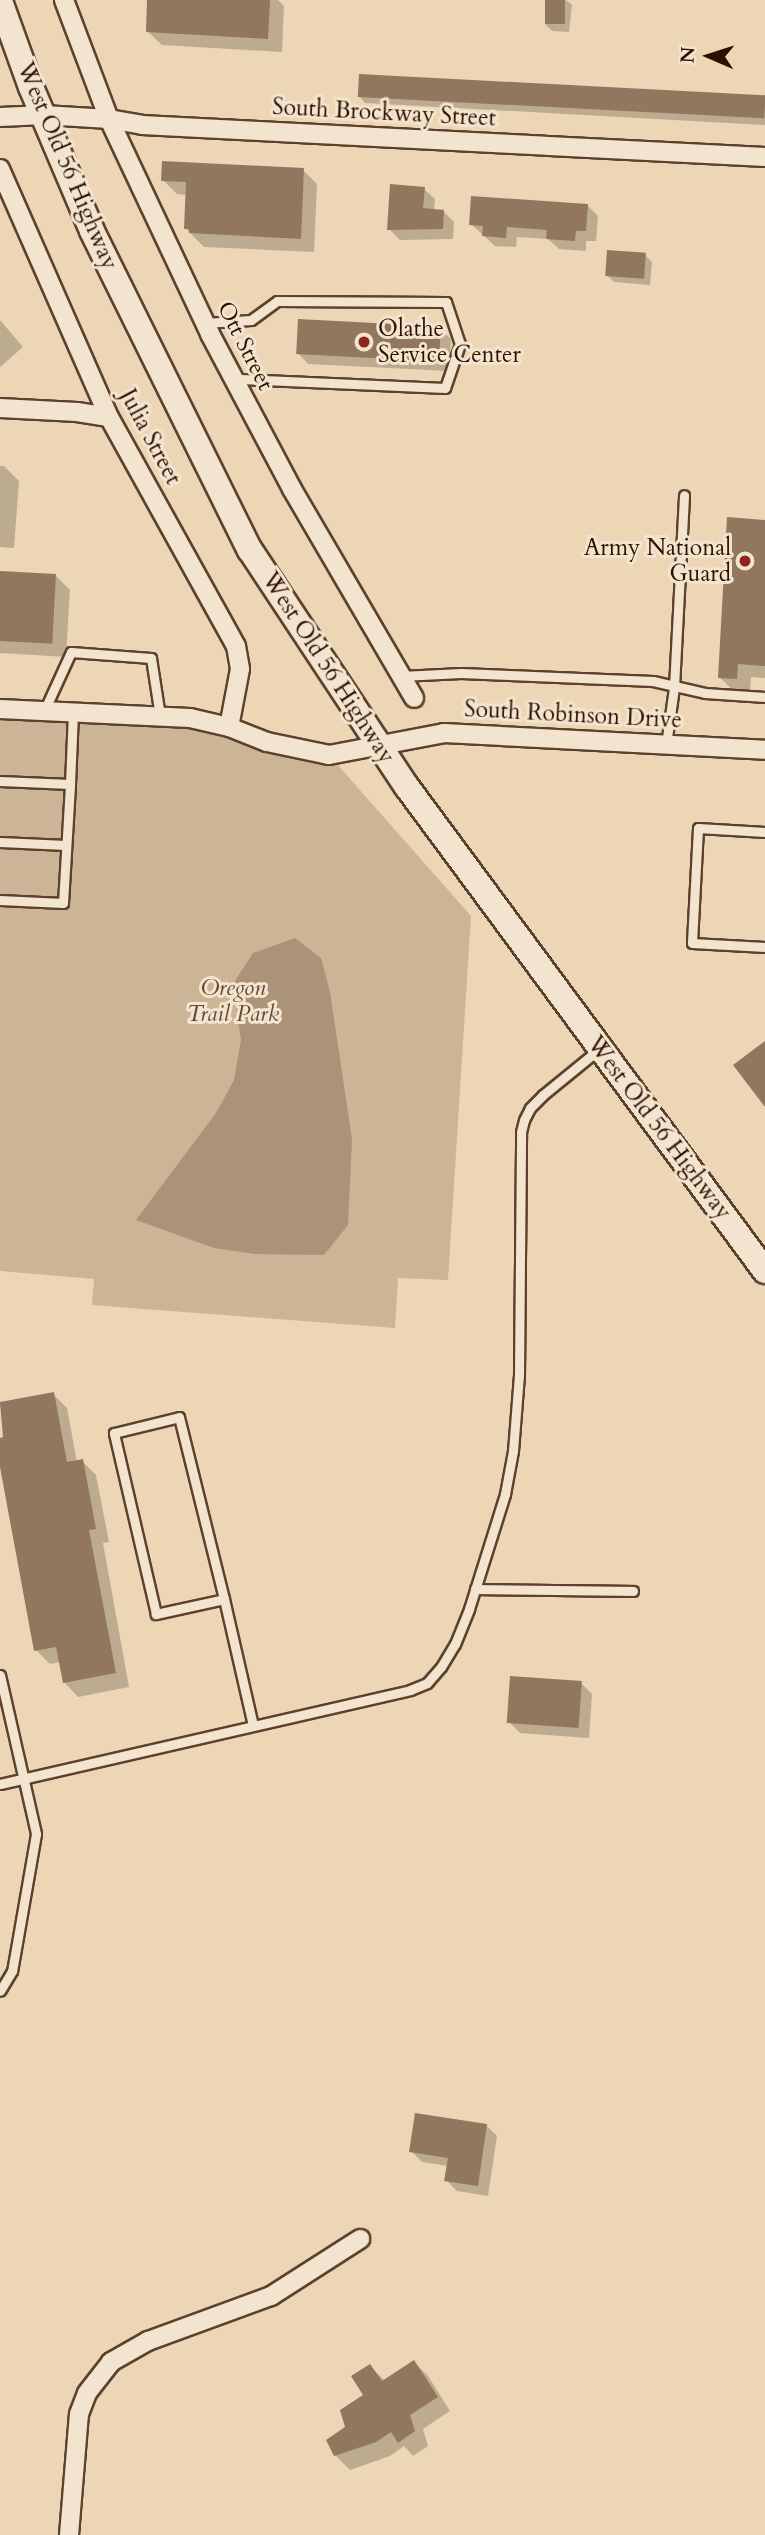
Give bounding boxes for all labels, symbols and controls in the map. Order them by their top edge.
north arrow [674,21,744,91]
text: N [675,46,701,64]
street label: West Old 56 Highway [11,58,123,274]
street label: South Brockway Street [271,93,497,133]
street label: Ott Street [211,297,279,395]
place label: Olathe Service Center [378,315,521,369]
marker: Olathe Service Center [356,334,372,350]
street label: Julia Street [113,385,187,489]
place label: Army National Guard [584,534,731,588]
marker: Army National Guard [737,553,753,569]
street label: West Old 56 Highway [256,567,400,769]
street label: South Robinson Drive [463,696,683,734]
park label: Oregon Trail Park [187,974,279,1028]
street label: West Old 56 Highway [581,1031,737,1225]

